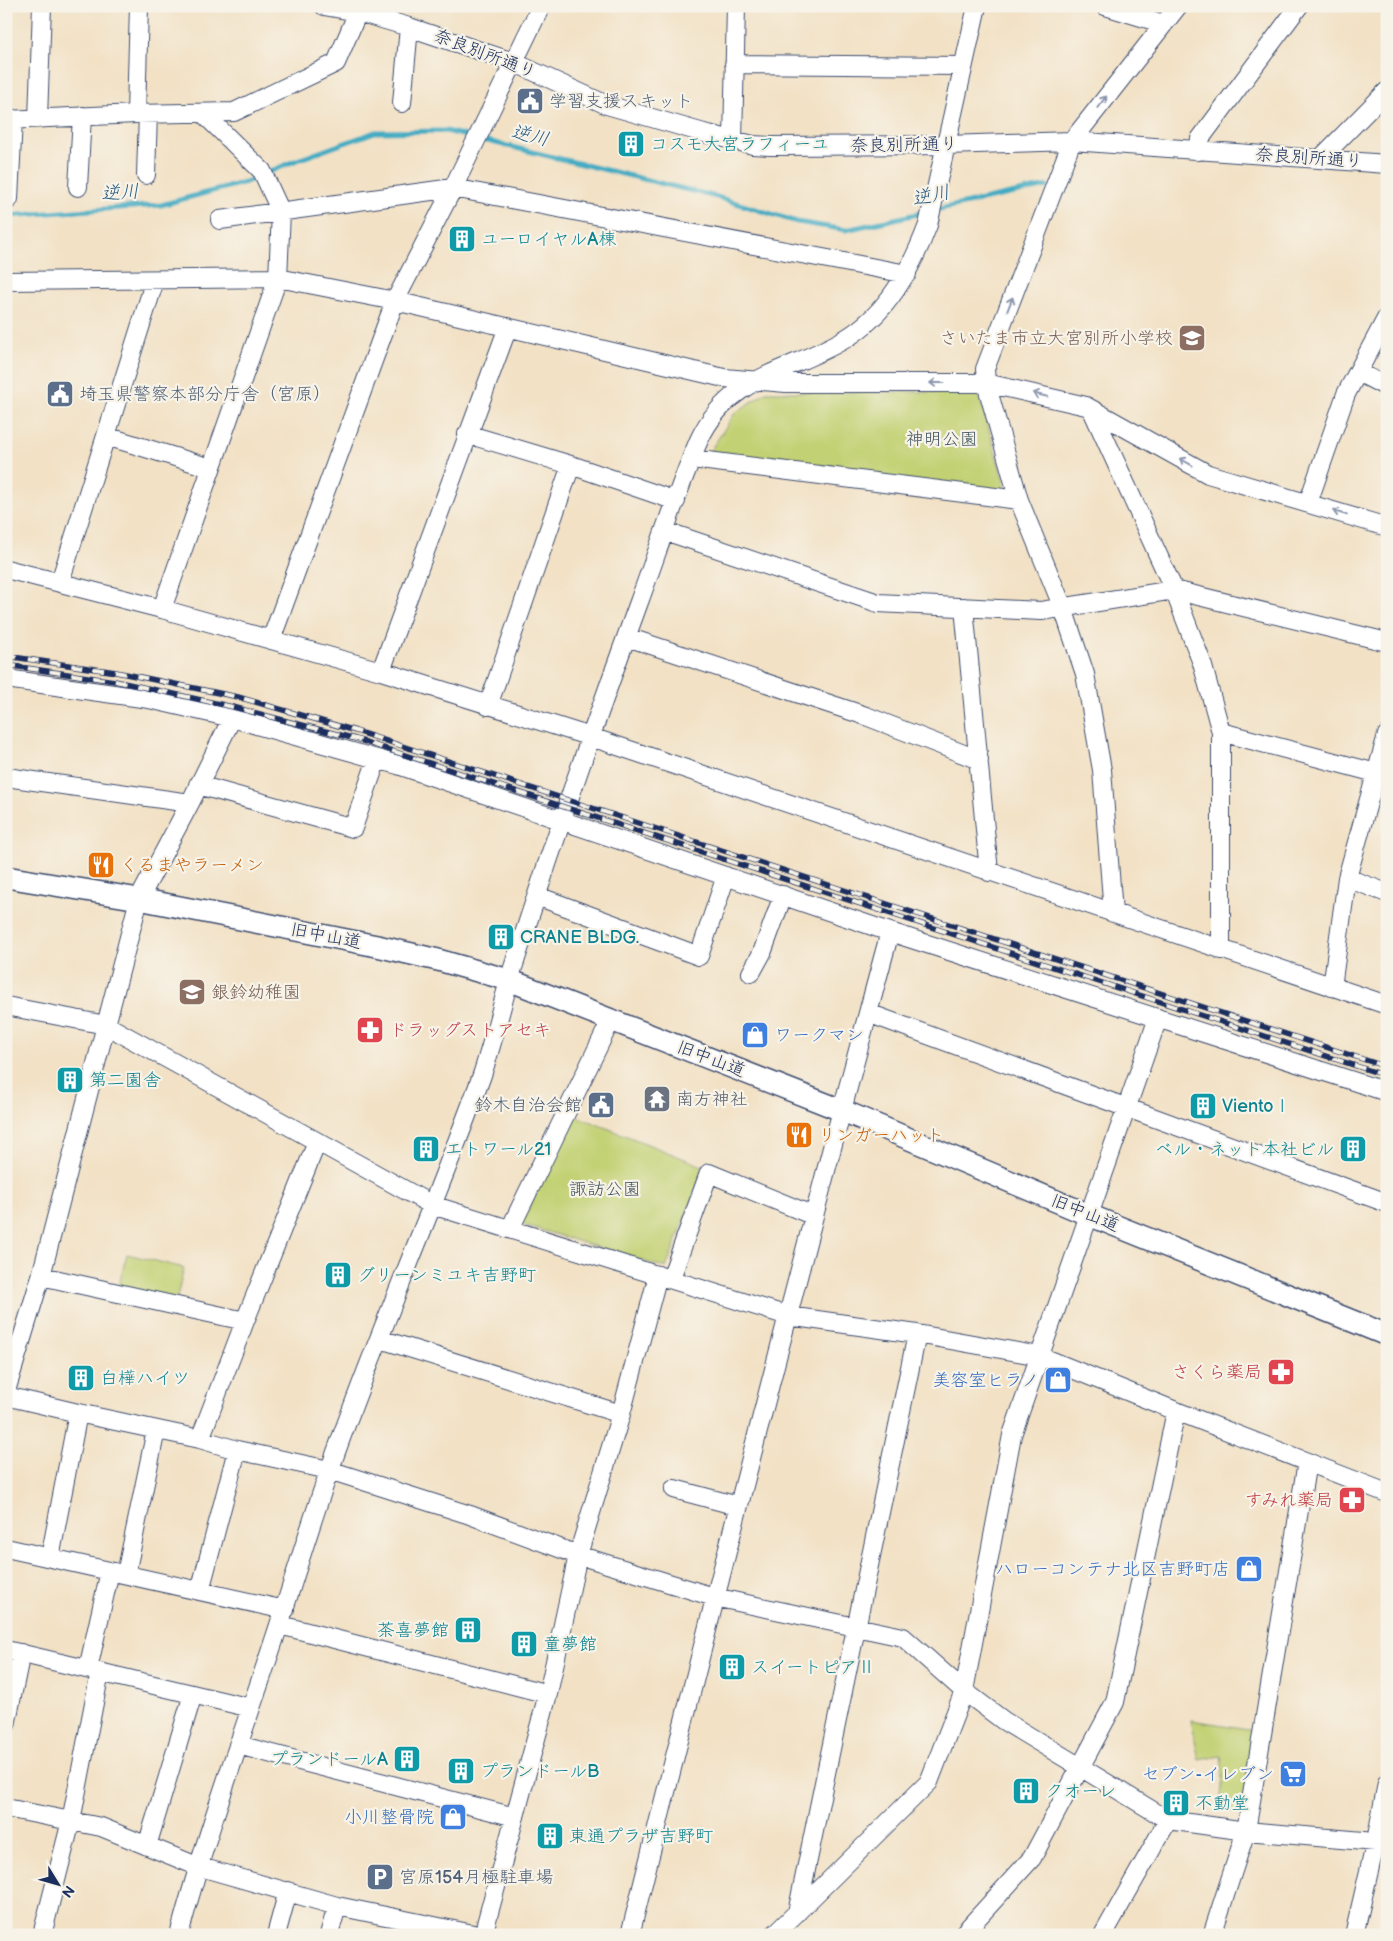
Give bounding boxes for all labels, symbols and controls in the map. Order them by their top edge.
street label: 奈良別所通り [431,25,539,83]
public building icon: 学習支援スキット [515,86,545,116]
place label: 学習支援スキット [549,91,693,112]
one-way arrow [1097,96,1108,109]
water label: 逆川 [509,120,551,152]
building icon: コスモ大宮ラフィーユ [616,129,646,159]
place label: コスモ大宮ラフィーユ [650,134,829,155]
street label: 奈良別所通り [850,134,958,156]
street label: 奈良別所通り [1254,144,1364,172]
water label: 逆川 [100,180,140,206]
water label: 逆川 [910,181,952,211]
building icon: ユーロイヤルA棟 [447,224,477,254]
place label: ユーロイヤルA棟 [481,229,616,250]
one-way arrow [1006,297,1015,312]
school or university icon: さいたま市立大宮別所小学校 [1177,323,1207,353]
place label: さいたま市立大宮別所小学校 [940,328,1173,349]
one-way arrow [929,378,946,388]
public building icon: 埼玉県警察本部分庁舎（宮原） [45,379,75,409]
place label: 埼玉県警察本部分庁舎（宮原） [79,384,331,405]
one-way arrow [1032,390,1048,399]
park label: 神明公園 [906,429,978,450]
one-way arrow [1180,456,1194,466]
one-way arrow [1332,508,1348,518]
restaurant icon: くるまやラーメン [86,850,116,880]
place label: くるまやラーメン [120,855,264,876]
street label: 旧中山道 [289,919,363,953]
building icon: CRANE BLDG. [486,922,516,952]
place label: CRANE BLDG. [520,927,639,948]
school or university icon: 銀鈴幼稚園 [177,977,207,1007]
place label: 銀鈴幼稚園 [211,982,301,1003]
pharmacy icon: ドラッグストアセキ [355,1015,385,1045]
place label: ドラッグストアセキ [389,1020,551,1041]
shop icon: ワークマン [740,1020,770,1050]
place label: ワークマン [774,1025,864,1046]
street label: 旧中山道 [674,1036,748,1082]
building icon: 第二園舎 [55,1065,85,1095]
place label: 第二園舎 [89,1070,161,1091]
temple icon: 南方神社 [642,1084,672,1114]
place label: 南方神社 [676,1089,748,1110]
public building icon: 鈴木自治会館 [586,1090,616,1120]
building icon: VientoⅠ [1188,1091,1218,1121]
place label: 鈴木自治会館 [474,1095,582,1116]
place label: VientoⅠ [1222,1096,1291,1117]
restaurant icon: リンガーハット [784,1120,814,1150]
place label: リンガーハット [818,1125,944,1146]
building icon: エトワール21 [411,1134,441,1164]
building icon: ベル・ネット本社ビル [1338,1134,1368,1164]
place label: エトワール21 [445,1139,551,1160]
place label: ベル・ネット本社ビル [1155,1139,1334,1160]
park label: 諏訪公園 [569,1179,641,1200]
street label: 旧中山道 [1048,1190,1122,1236]
building icon: グリーンミユキ吉野町 [323,1260,353,1290]
place label: グリーンミユキ吉野町 [357,1265,536,1286]
pharmacy icon: さくら薬局 [1266,1357,1296,1387]
place label: さくら薬局 [1172,1362,1262,1383]
building icon: 白樺ハイツ [66,1363,96,1393]
shop icon: 美容室ヒラノ [1043,1365,1073,1395]
place label: 白樺ハイツ [100,1368,190,1389]
place label: 美容室ヒラノ [932,1370,1039,1391]
pharmacy icon: すみれ薬局 [1337,1485,1367,1515]
place label: すみれ薬局 [1244,1490,1333,1511]
shop icon: ハローコンテナ北区吉野町店 [1234,1554,1264,1584]
place label: ハローコンテナ北区吉野町店 [995,1559,1230,1580]
building icon: 茶喜夢館 [453,1615,483,1645]
place label: 茶喜夢館 [377,1620,449,1641]
building icon: 童夢館 [509,1629,539,1659]
place label: 童夢館 [543,1634,597,1655]
building icon: スイートピアⅡ [717,1652,747,1682]
place label: スイートピアⅡ [751,1657,876,1678]
building icon: プランドールA [392,1744,422,1774]
place label: プランドールA [270,1749,388,1770]
building icon: プランドールB [446,1756,476,1786]
supermarket icon: セブン-イレブン [1278,1759,1308,1789]
place label: プランドールB [480,1761,599,1782]
place label: セブン-イレブン [1141,1764,1274,1785]
building icon: クオーレ [1011,1776,1041,1806]
place label: クオーレ [1045,1781,1116,1802]
building icon: 不動堂 [1161,1788,1191,1818]
place label: 不動堂 [1195,1793,1249,1814]
shop icon: 小川整骨院 [438,1802,468,1832]
place label: 小川整骨院 [344,1807,434,1828]
building icon: 東通プラザ吉野町 [535,1821,565,1851]
place label: 東通プラザ吉野町 [569,1826,713,1847]
north arrow [32,1858,82,1908]
parking icon: 宮原154月極駐車場 [365,1862,395,1892]
place label: 宮原154月極駐車場 [399,1867,553,1888]
text: N [58,1882,78,1901]

